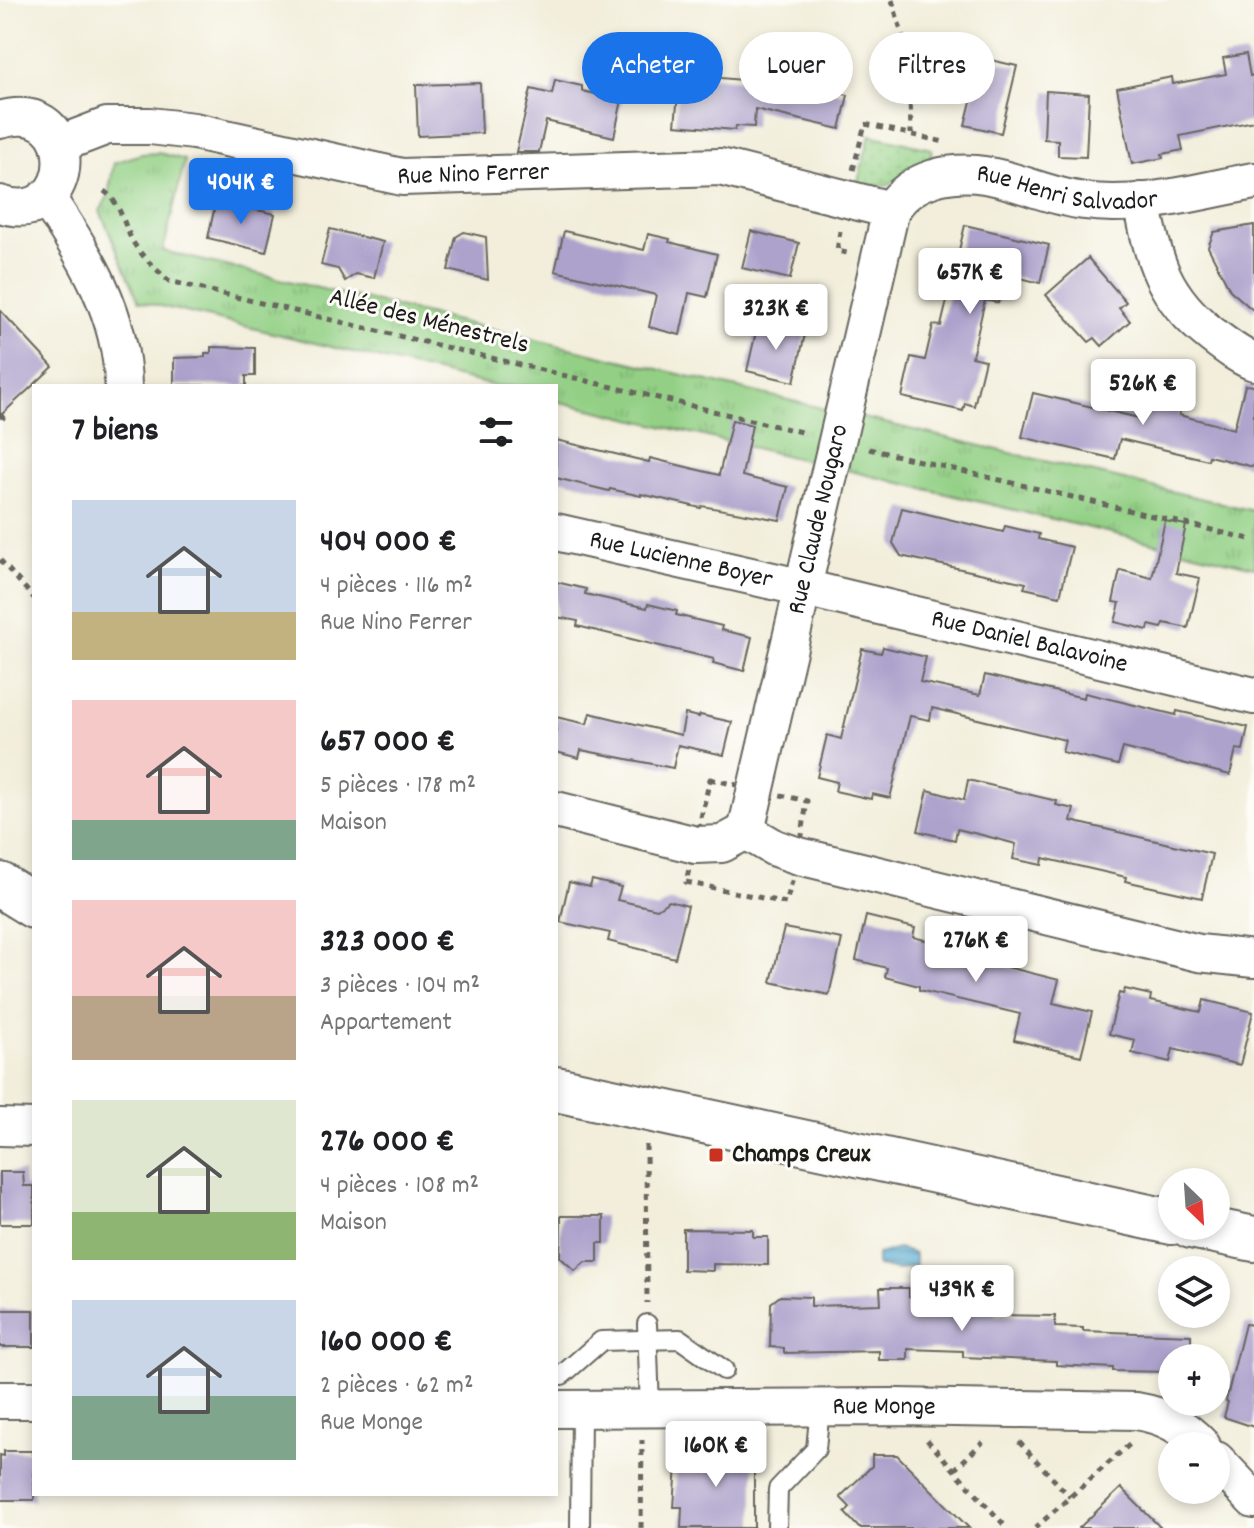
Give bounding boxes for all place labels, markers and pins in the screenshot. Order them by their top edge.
pin: 404K € [176,158,306,226]
pin: 657K € [905,248,1035,316]
pin: 323K € [711,284,841,352]
pin: 526K € [1078,359,1208,427]
pin: 276K € [911,916,1041,984]
place label: Champs Creux [732,1137,871,1174]
marker: Champs Creux [707,1146,725,1164]
pin: 439K € [897,1265,1027,1333]
pin: 160K € [651,1421,781,1489]

